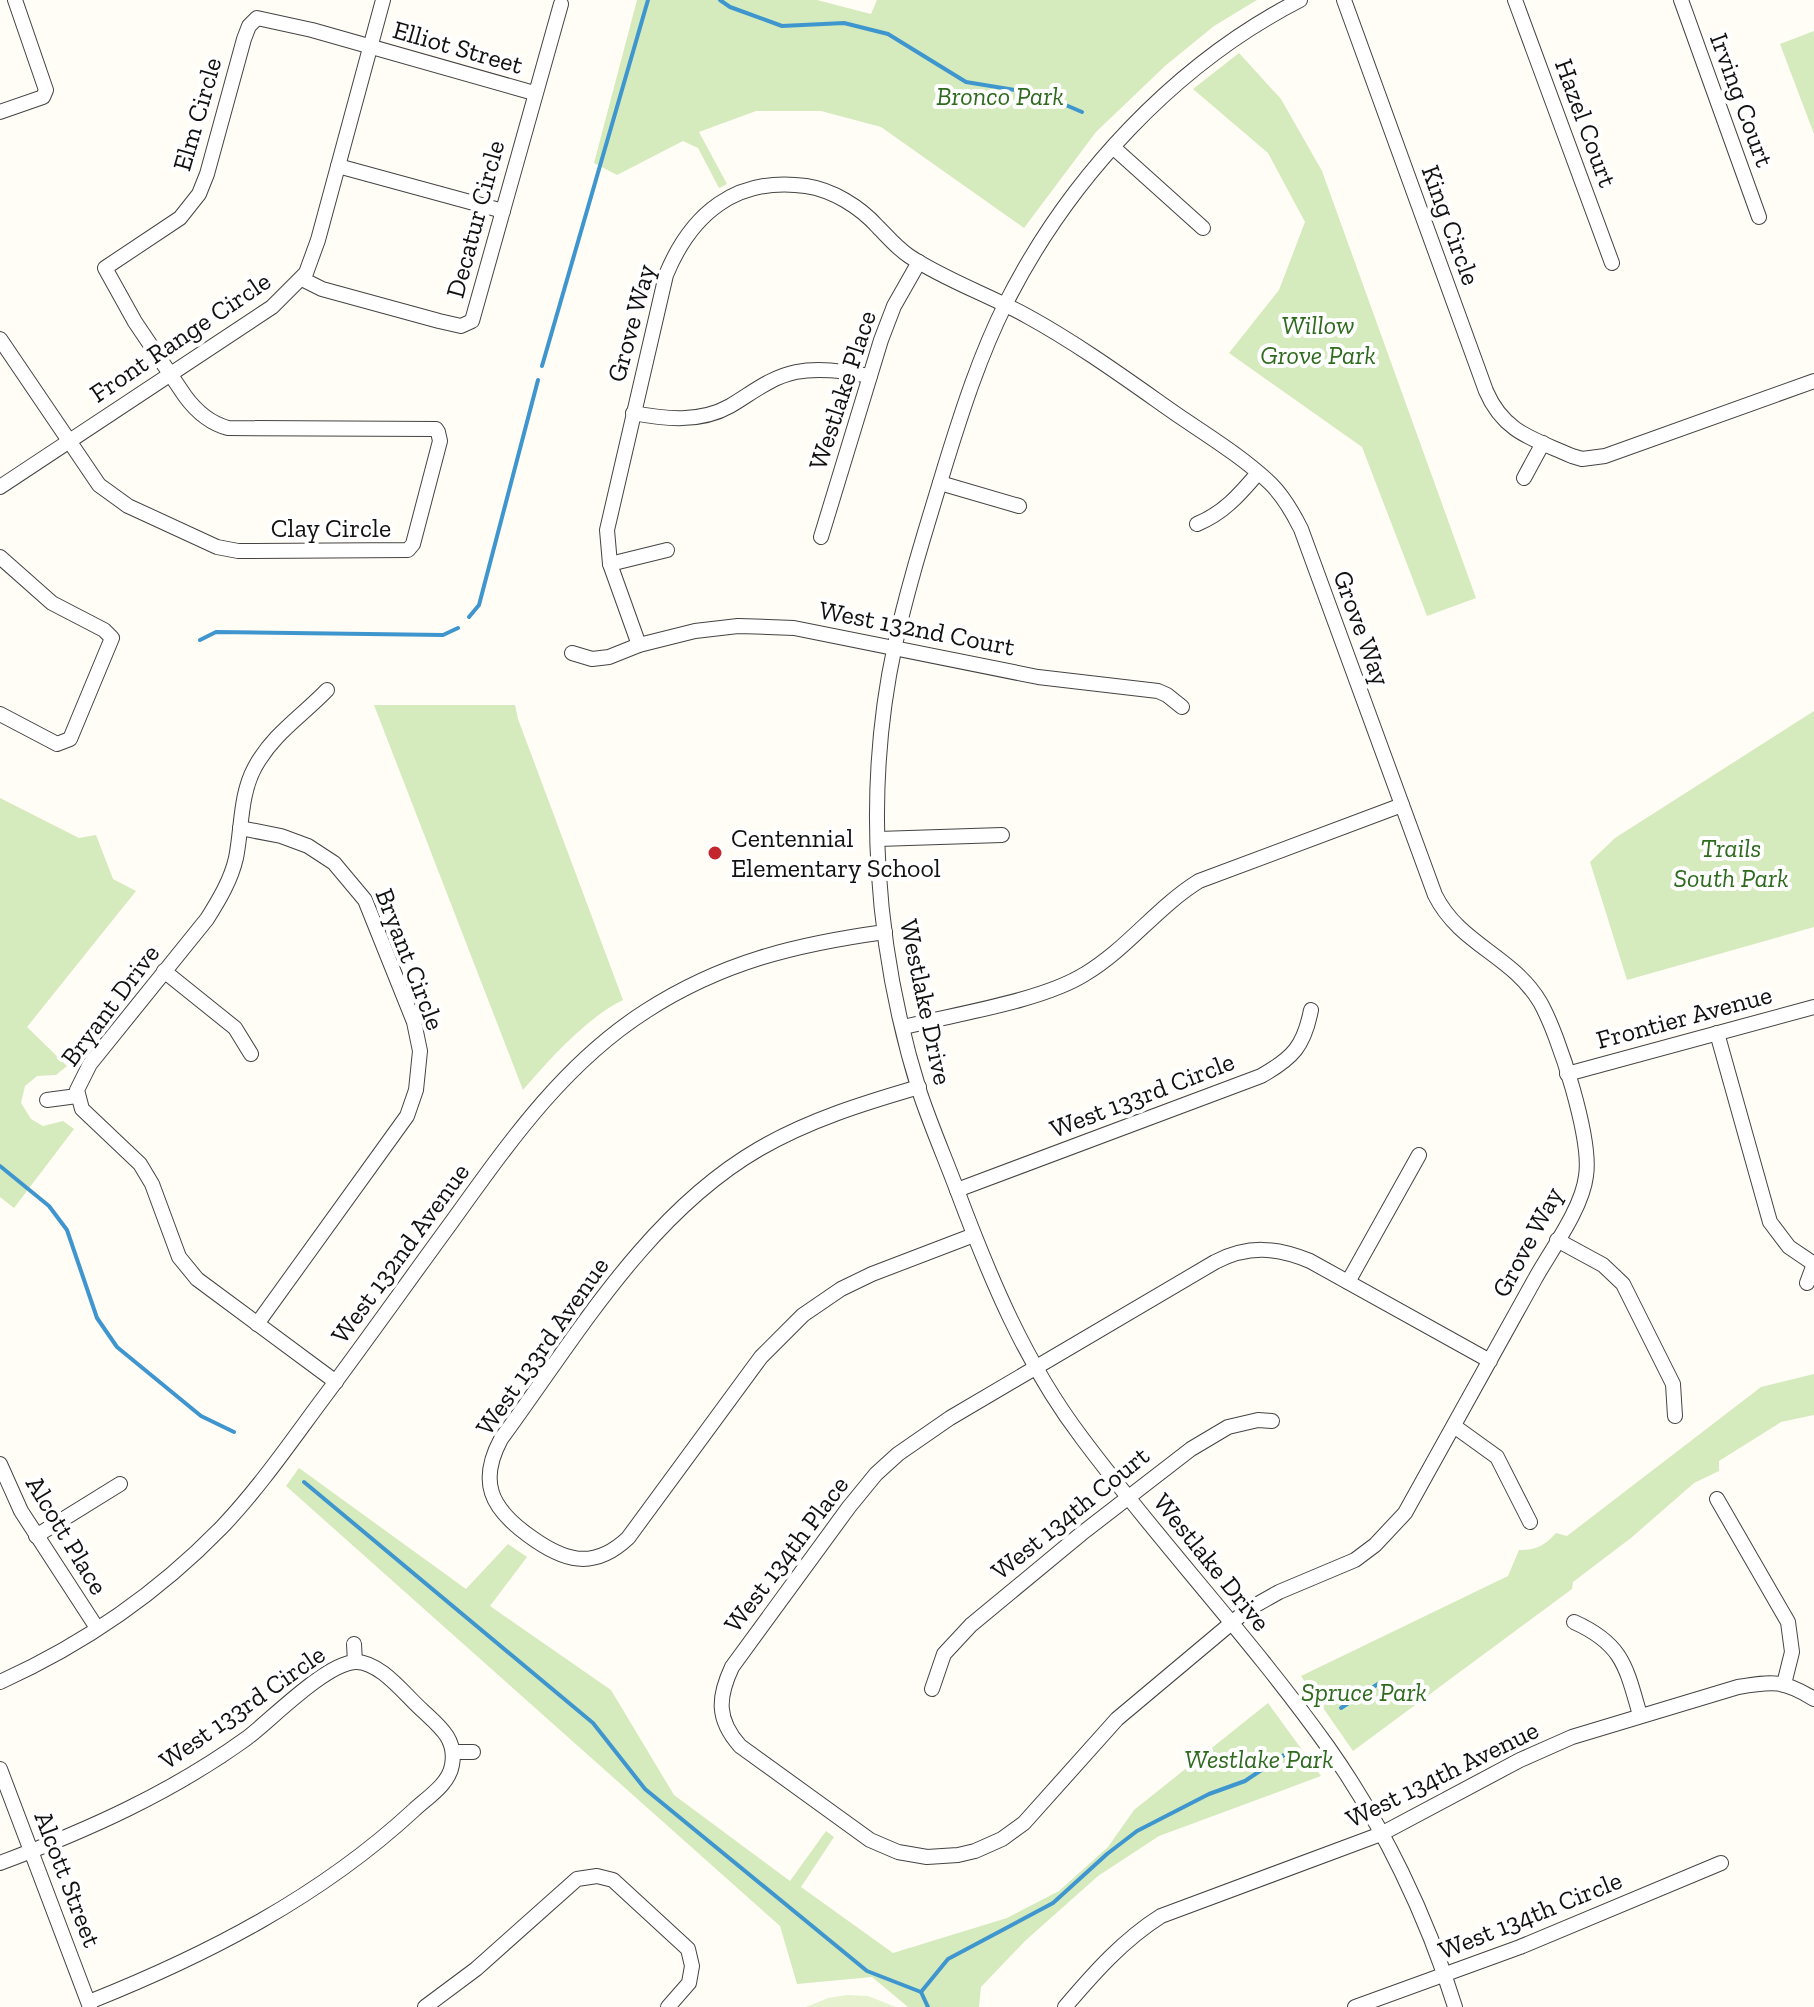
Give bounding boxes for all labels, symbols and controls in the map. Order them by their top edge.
street label: Elliot Street [389,13,527,81]
street label: Irving Court [1703,29,1781,172]
street label: Elm Circle [166,53,228,175]
street label: Hazel Court [1548,54,1624,192]
park label: Bronco Park [936,80,1064,112]
street label: Decatur Circle [439,137,511,301]
street label: King Circle [1415,161,1487,289]
street label: Grove Way [600,260,662,385]
street label: Front Range Circle [83,265,277,409]
street label: Westlake Place [801,306,883,474]
park label: Willow Grove Park [1260,309,1376,371]
street label: Clay Circle [271,512,391,544]
street label: Grove Way [1326,566,1398,691]
street label: West 132nd Court [816,593,1018,663]
place label: Centennial Elementary School [731,822,941,884]
park label: Trails South Park [1674,832,1789,894]
marker: Centennial Elementary School [706,844,724,862]
street label: Bryant Circle [368,884,452,1034]
street label: Westlake Drive [893,916,959,1088]
street label: Bryant Drive [54,938,166,1072]
street label: Frontier Avenue [1593,978,1775,1056]
street label: West 133rd Circle [1045,1045,1239,1145]
street label: West 132nd Avenue [324,1157,476,1349]
street label: Grove Way [1485,1181,1570,1303]
street label: West 133rd Avenue [469,1251,615,1441]
street label: West 134th Court [984,1439,1156,1587]
street label: Alcott Place [19,1470,115,1600]
street label: West 134th Place [717,1470,855,1638]
street label: Westlake Drive [1147,1487,1277,1637]
street label: West 133rd Circle [153,1638,331,1776]
park label: Spruce Park [1301,1676,1427,1708]
street label: West 134th Avenue [1340,1713,1544,1835]
park label: Westlake Park [1184,1743,1334,1775]
street label: Alcott Street [27,1807,109,1952]
street label: West 134th Circle [1434,1864,1626,1966]

